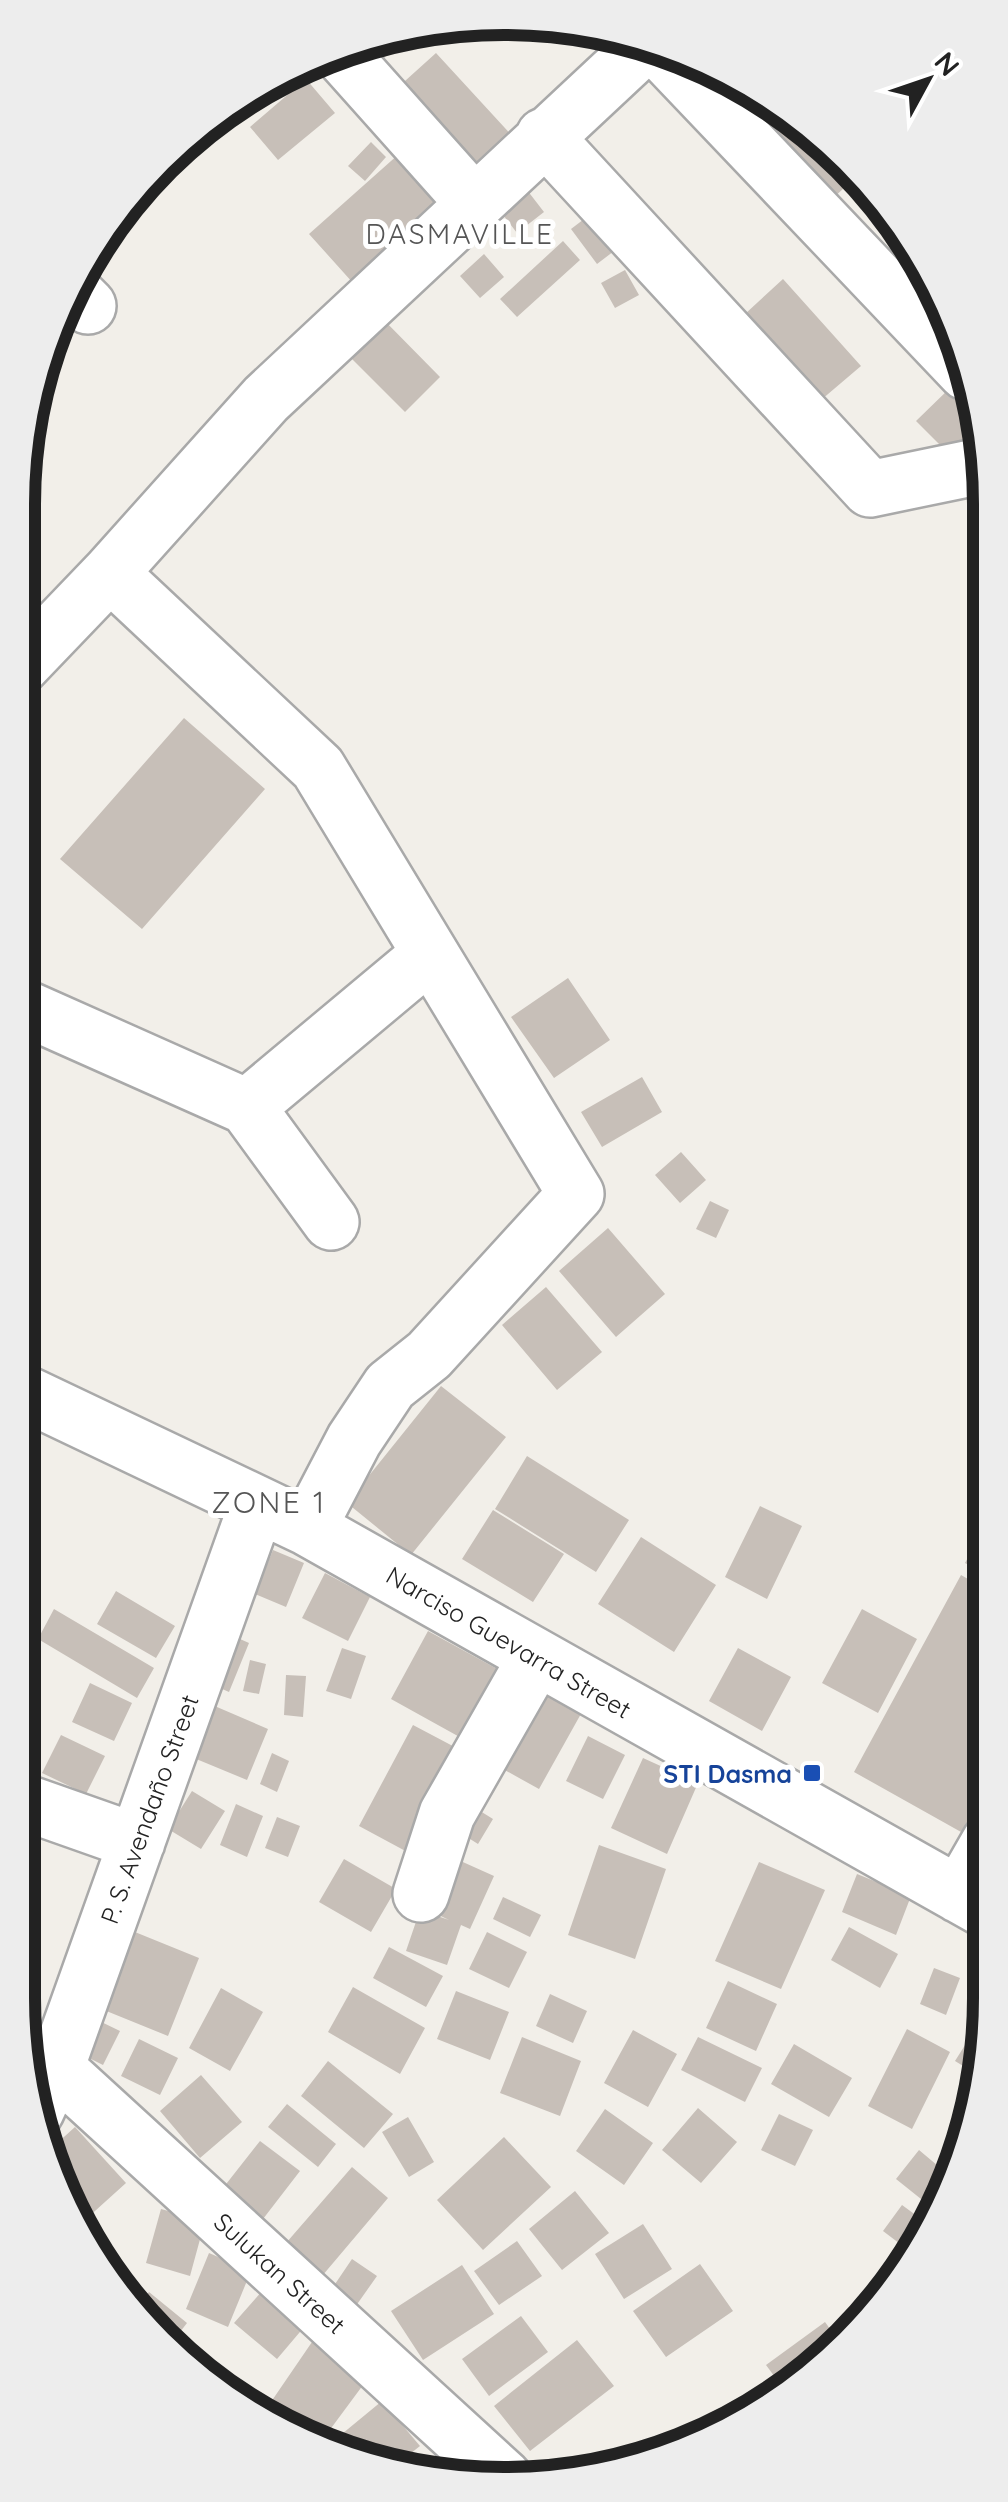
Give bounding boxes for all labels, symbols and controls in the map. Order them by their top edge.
north arrow [878,30,978,130]
text: N [928,44,968,83]
district label: DASMAVILLE [366,216,554,251]
district label: ZONE 1 [211,1483,327,1521]
street label: Narciso Guevarra Street [381,1559,637,1725]
street label: P. S. Avendaño Street [93,1690,205,1928]
place label: STI Dasma [663,1758,792,1789]
marker: STI Dasma [801,1762,823,1784]
street label: Sulukan Street [208,2206,352,2340]

